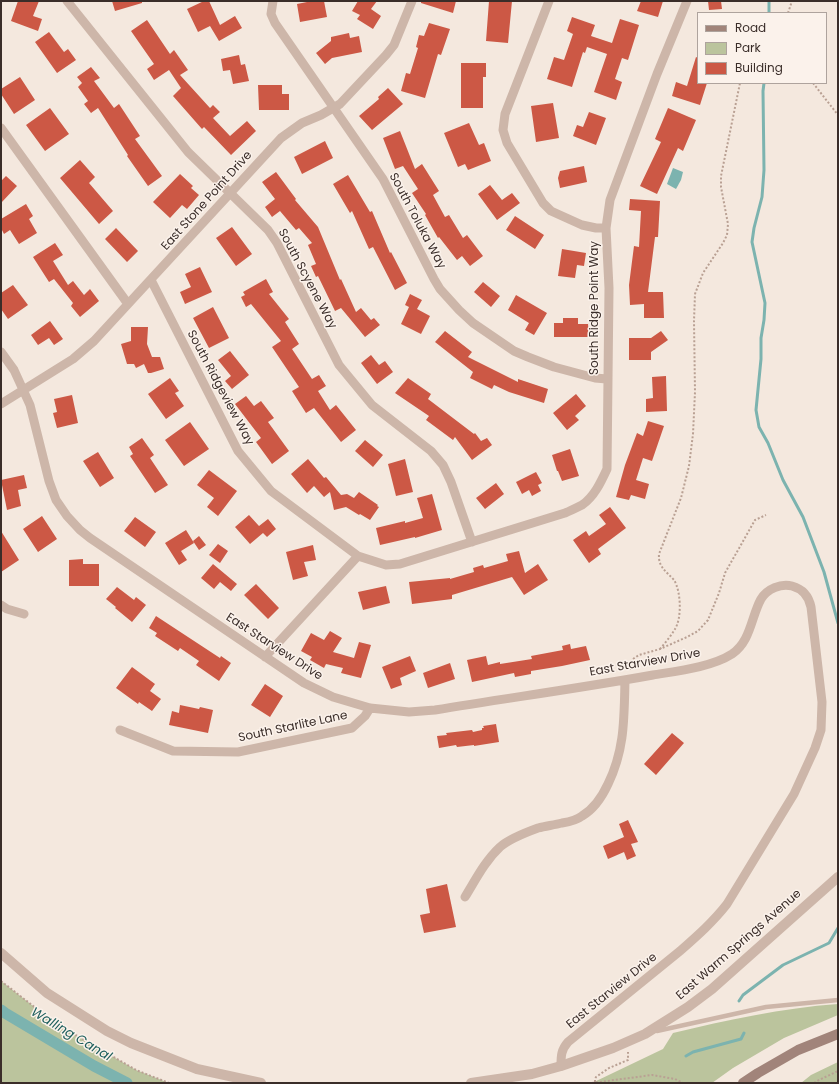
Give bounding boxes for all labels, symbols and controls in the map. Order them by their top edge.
legend [697,12,827,84]
text: Road [735,19,766,36]
text: Park [735,39,761,56]
text: Building [735,59,783,76]
street label: East Stone Point Drive [159,148,255,254]
street label: South Toluka Way [386,171,448,271]
street label: South Scyene Way [275,227,339,331]
street label: South Ridge Point Way [588,241,602,375]
street label: South Ridgeview Way [184,328,256,448]
street label: East Starview Drive [223,610,325,684]
street label: East Starview Drive [588,646,702,680]
street label: South Starlite Lane [237,708,349,746]
street label: East Warm Springs Avenue [674,887,804,1003]
street label: East Starview Drive [564,950,660,1032]
water label: Walling Canal [28,1005,114,1065]

